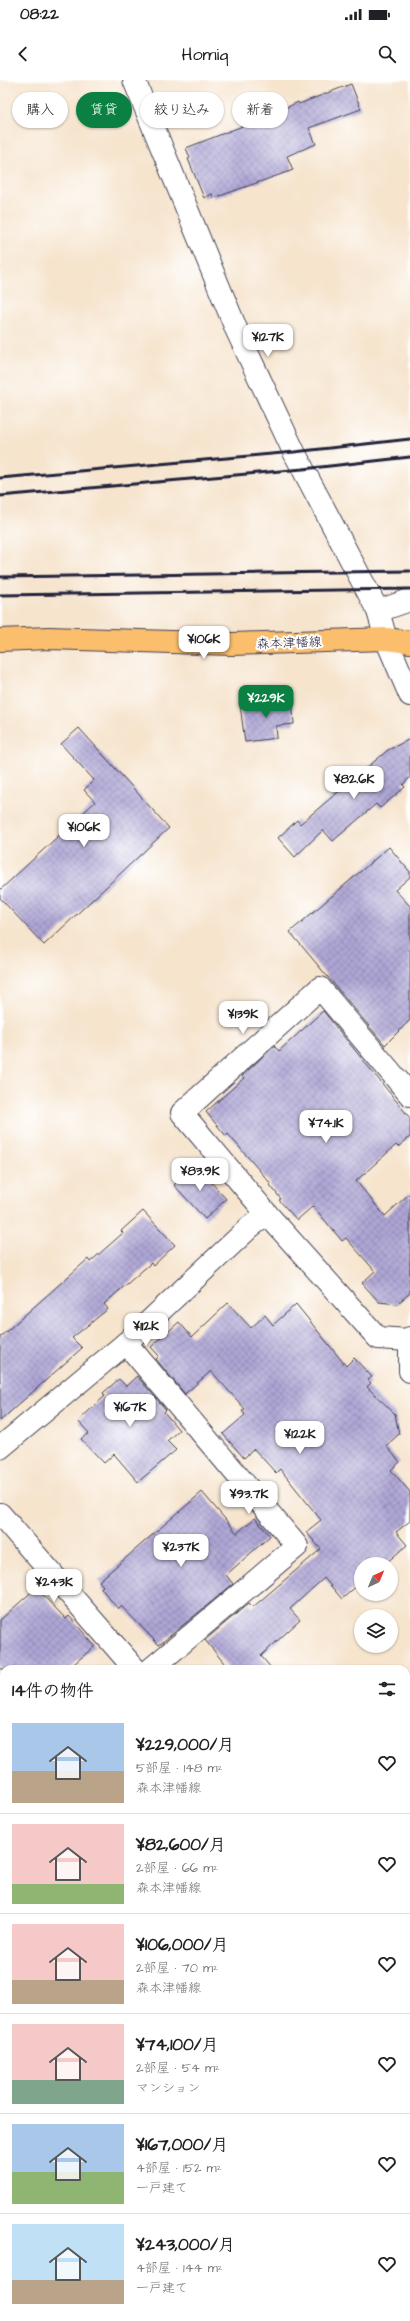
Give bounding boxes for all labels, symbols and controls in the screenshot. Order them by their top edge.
text: 08:22 [20,4,59,25]
text: Homiq [181,42,229,67]
icon: back [12,43,34,65]
icon: search [376,43,398,65]
chip: 購入 [12,92,68,128]
chip: 賃貸 [76,92,132,128]
chip: 絞り込み [140,92,224,128]
chip: 新着 [232,92,288,128]
pin: ¥127K [240,324,296,358]
text: ¥127K [252,328,284,346]
pin: ¥106K [176,626,232,660]
text: ¥106K [188,630,220,648]
street label: 森本津幡線 [256,633,323,653]
pin: ¥229K [238,685,294,719]
text: ¥229K [247,689,285,707]
pin: ¥82.6K [321,766,387,800]
text: ¥82.6K [334,770,374,788]
pin: ¥106K [56,814,112,848]
text: ¥106K [68,818,100,836]
pin: ¥139K [215,1001,271,1035]
text: ¥139K [228,1005,258,1023]
pin: ¥74.1K [293,1110,359,1144]
text: ¥74.1K [308,1114,344,1132]
pin: ¥83.9K [167,1158,233,1192]
text: ¥83.9K [180,1162,220,1180]
pin: ¥112K [118,1313,174,1347]
text: ¥112K [133,1317,159,1335]
pin: ¥167K [102,1394,158,1428]
text: ¥167K [114,1398,146,1416]
pin: ¥122K [272,1421,328,1455]
text: ¥122K [284,1425,316,1443]
pin: ¥93.7K [216,1481,282,1515]
text: ¥93.7K [230,1485,268,1503]
pin: ¥237K [153,1534,209,1568]
text: ¥237K [163,1538,199,1556]
north arrow [354,1557,398,1601]
map controls [354,1557,398,1653]
pin: ¥243K [26,1569,82,1603]
text: ¥243K [35,1573,73,1591]
button: layers [354,1609,398,1653]
icon: filters [376,1678,398,1700]
text: 14件の物件 [12,1679,94,1703]
text: ¥229,000/月 [136,1733,234,1757]
icon: home [44,1739,92,1787]
icon: heart [376,1752,398,1774]
text: 5部屋 · 148 m² [136,1759,223,1777]
text: 森本津幡線 [136,1779,201,1797]
text: ¥82,600/月 [136,1833,226,1857]
icon: home [44,1840,92,1888]
icon: heart [376,1853,398,1875]
text: 2部屋 · 66 m² [136,1859,218,1877]
text: 森本津幡線 [136,1879,201,1897]
text: ¥106,000/月 [136,1933,229,1957]
icon: home [44,1940,92,1988]
icon: heart [376,1953,398,1975]
text: 2部屋 · 70 m² [136,1959,218,1977]
text: 森本津幡線 [136,1979,201,1997]
text: ¥74,100/月 [136,2033,219,2057]
icon: home [44,2040,92,2088]
icon: heart [376,2053,398,2075]
text: 2部屋 · 54 m² [136,2059,220,2077]
text: マンション [136,2079,200,2097]
text: ¥167,000/月 [136,2133,228,2157]
icon: home [44,2140,92,2188]
icon: heart [376,2153,398,2175]
text: 4部屋 · 152 m² [136,2159,222,2177]
text: 一戸建て [136,2179,188,2197]
text: ¥243,000/月 [136,2233,235,2257]
icon: home [44,2240,92,2288]
icon: heart [376,2253,398,2275]
text: 4部屋 · 144 m² [136,2259,223,2277]
text: 一戸建て [136,2279,188,2297]

